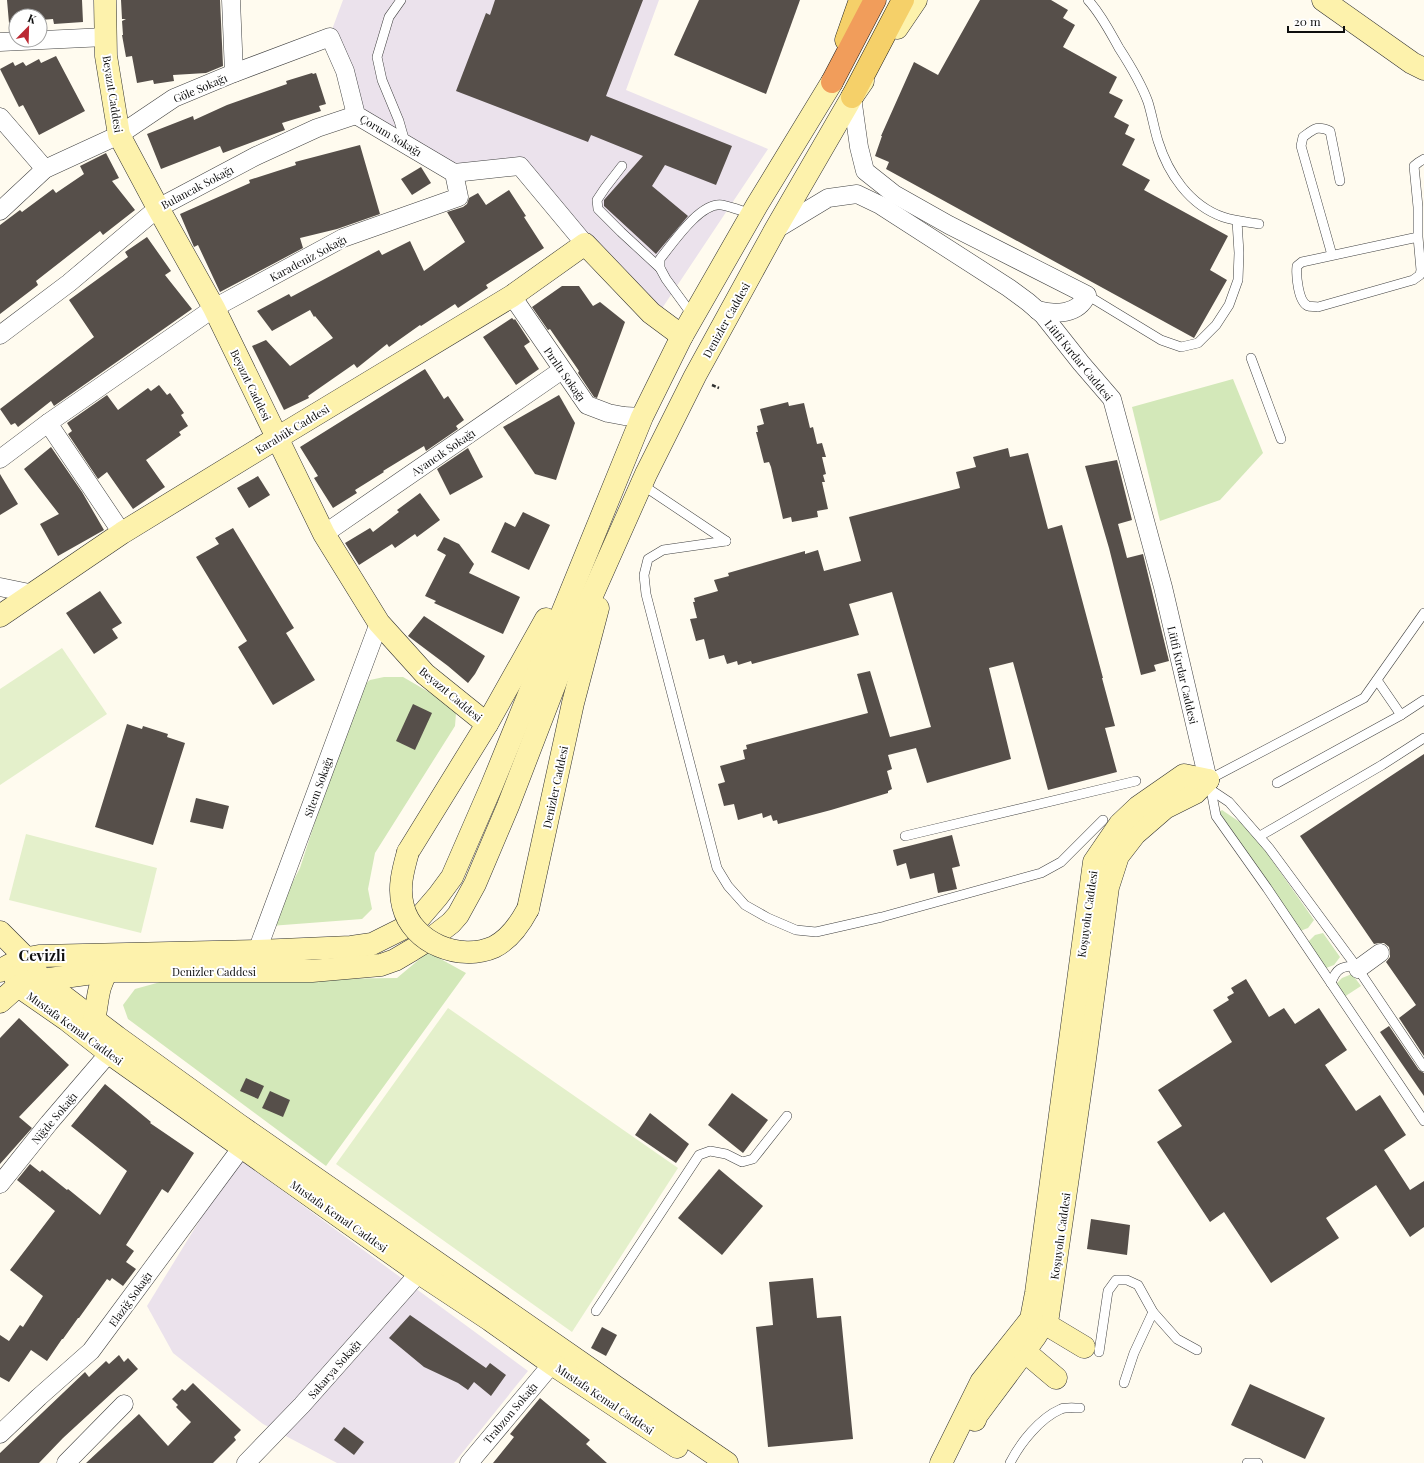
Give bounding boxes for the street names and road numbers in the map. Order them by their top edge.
street label: Beyazıt Caddesi [100,54,126,134]
street label: Göle Sokağı [171,70,229,106]
street label: Çorum Sokağı [357,111,425,159]
street label: Bulancak Sokağı [158,162,236,212]
street label: Karadeniz Sokağı [267,231,349,285]
street label: Denizler Caddesi [699,280,753,360]
street label: Lütfi Kırdar Caddesi [1042,316,1116,404]
street label: Pırıltı Sokağı [541,344,589,404]
street label: Beyazıt Caddesi [227,347,275,423]
street label: Karabük Caddesi [252,401,332,457]
street label: Ayancık Sokağı [407,425,478,479]
street label: Lütfi Kırdar Caddesi [1164,624,1202,726]
street label: Beyazıt Caddesi [416,663,486,725]
street label: Denizler Caddesi [539,744,571,830]
street label: Sitem Sokağı [300,755,336,819]
street label: Koşuyolu Caddesi [1073,870,1101,958]
street label: Denizler Caddesi [172,964,256,979]
street label: Mustafa Kemal Caddesi [24,988,126,1068]
street label: Niğde Sokağı [28,1089,80,1147]
street label: Mustafa Kemal Caddesi [287,1177,391,1255]
street label: Koşuyolu Caddesi [1046,1192,1074,1280]
street label: Elaziğ Sokağı [105,1268,155,1330]
street label: Sakarya Sokağı [304,1336,364,1402]
street label: Mustafa Kemal Caddesi [553,1361,657,1437]
street label: Trabzon Sokağı [480,1379,540,1447]

